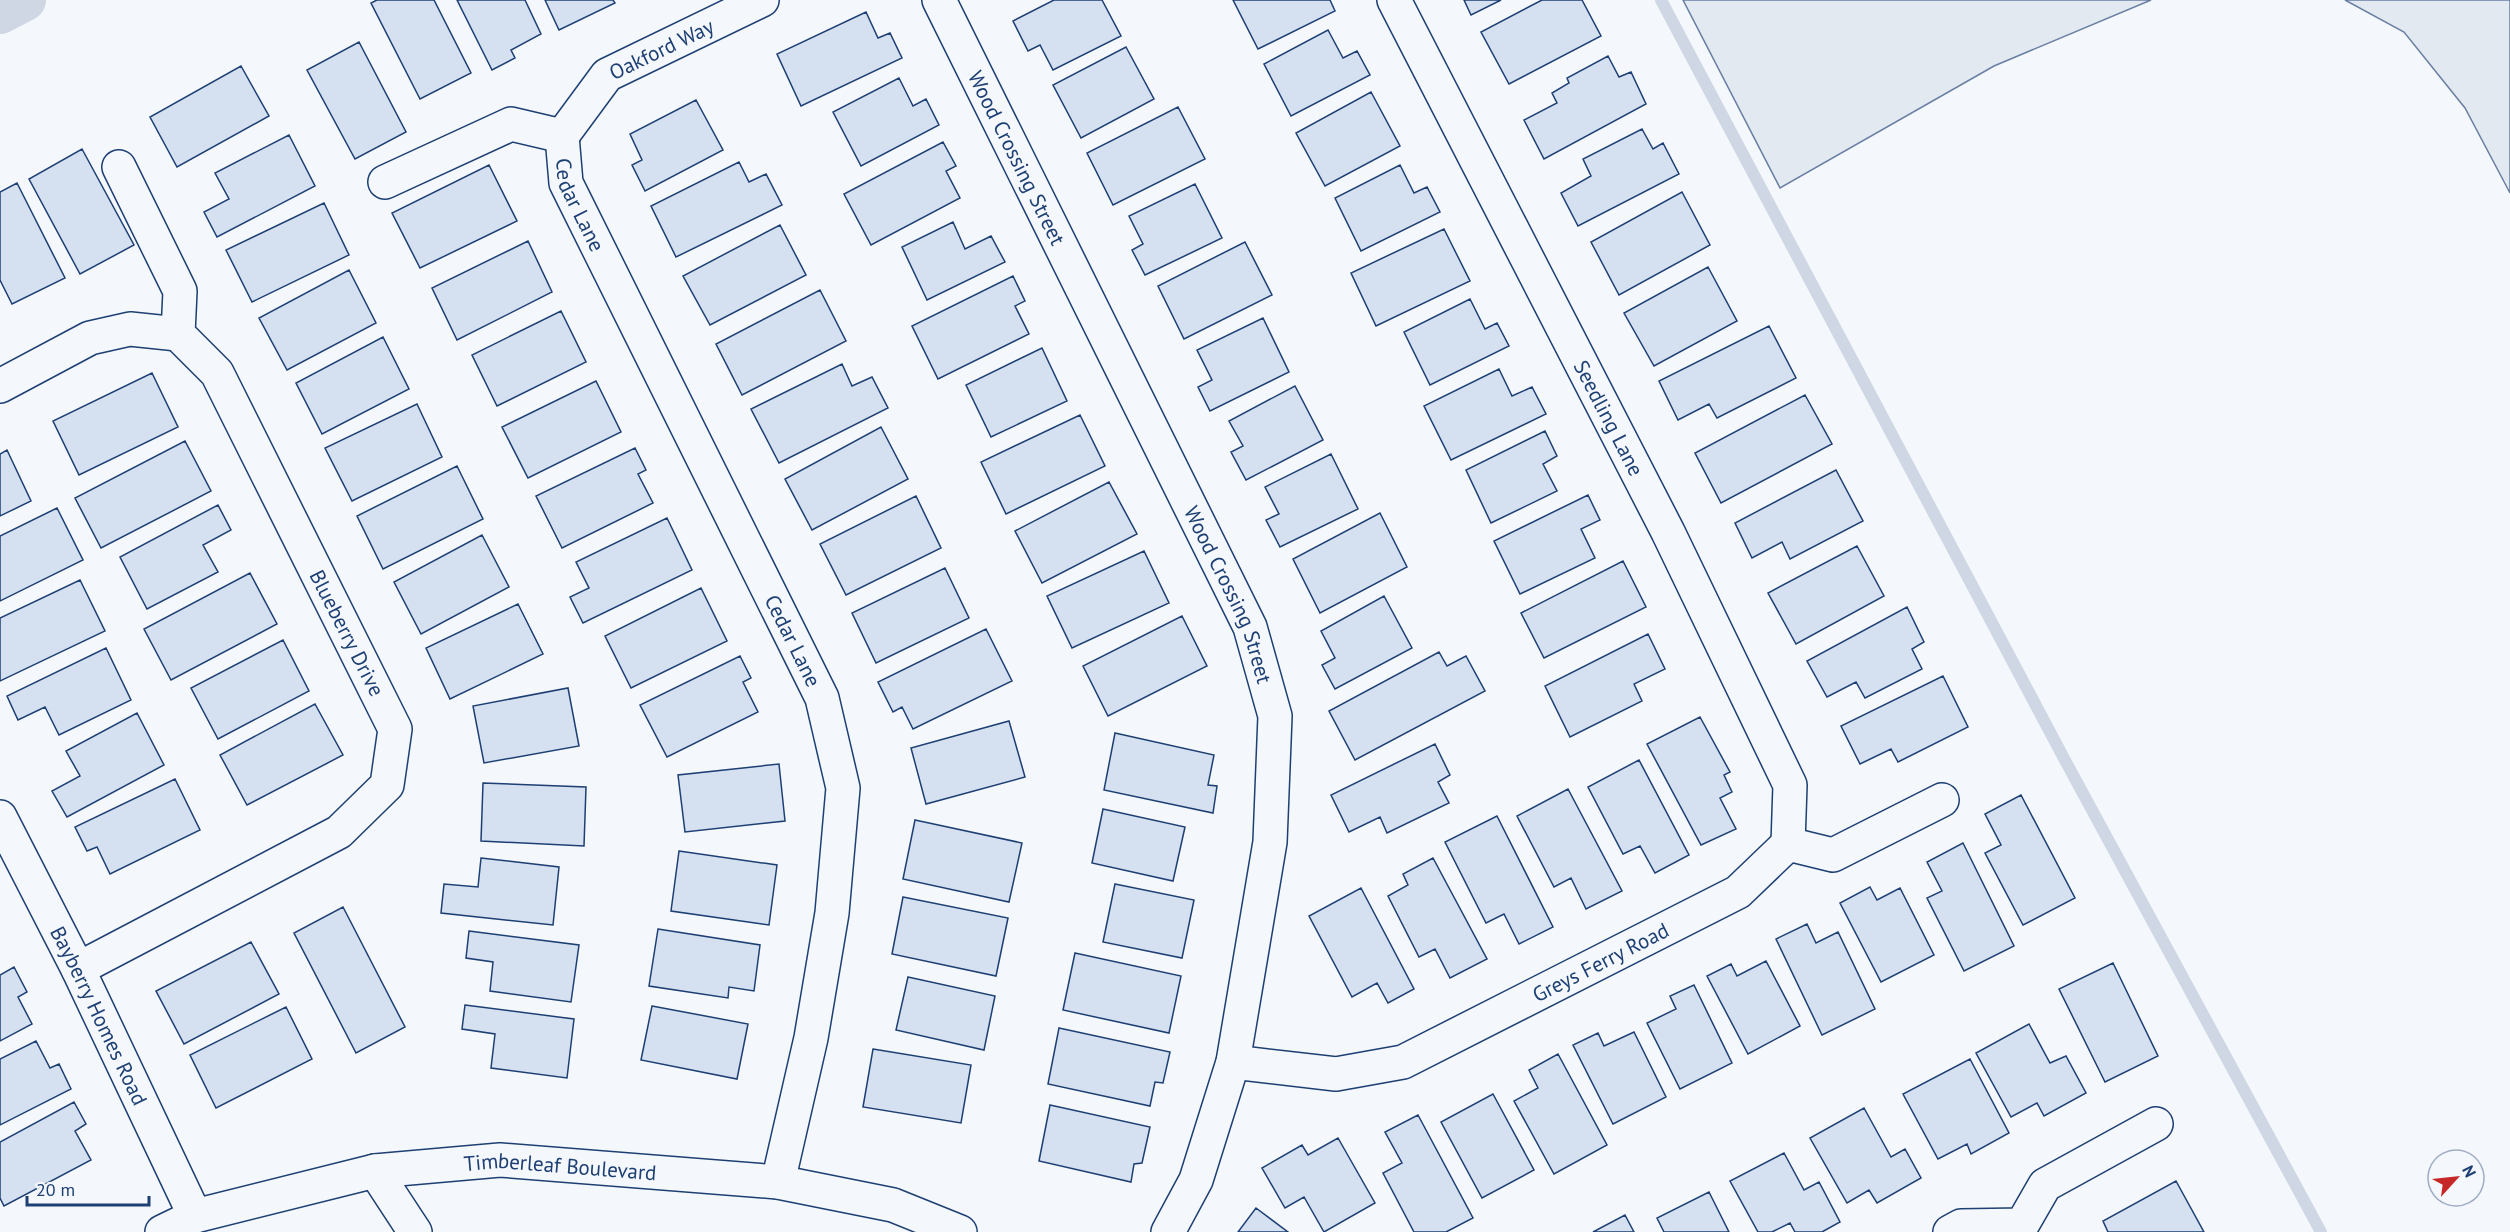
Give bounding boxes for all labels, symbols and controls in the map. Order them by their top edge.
street label: Oakford Way [604,12,718,86]
street label: Wood Crossing Street [963,66,1072,249]
street label: Cedar Lane [550,157,611,256]
street label: Seedling Lane [1568,355,1650,480]
street label: Wood Crossing Street [1179,501,1279,686]
street label: Blueberry Drive [304,565,390,701]
street label: Cedar Lane [759,590,828,691]
street label: Greys Ferry Road [1528,916,1673,1008]
street label: Bayberry Homes Road [45,921,154,1109]
street label: Timberleaf Boulevard [463,1146,658,1186]
north arrow [2426,1148,2486,1208]
text: N [2458,1162,2481,1180]
scale bar [27,1169,148,1207]
text: 20 m [36,1178,75,1201]

